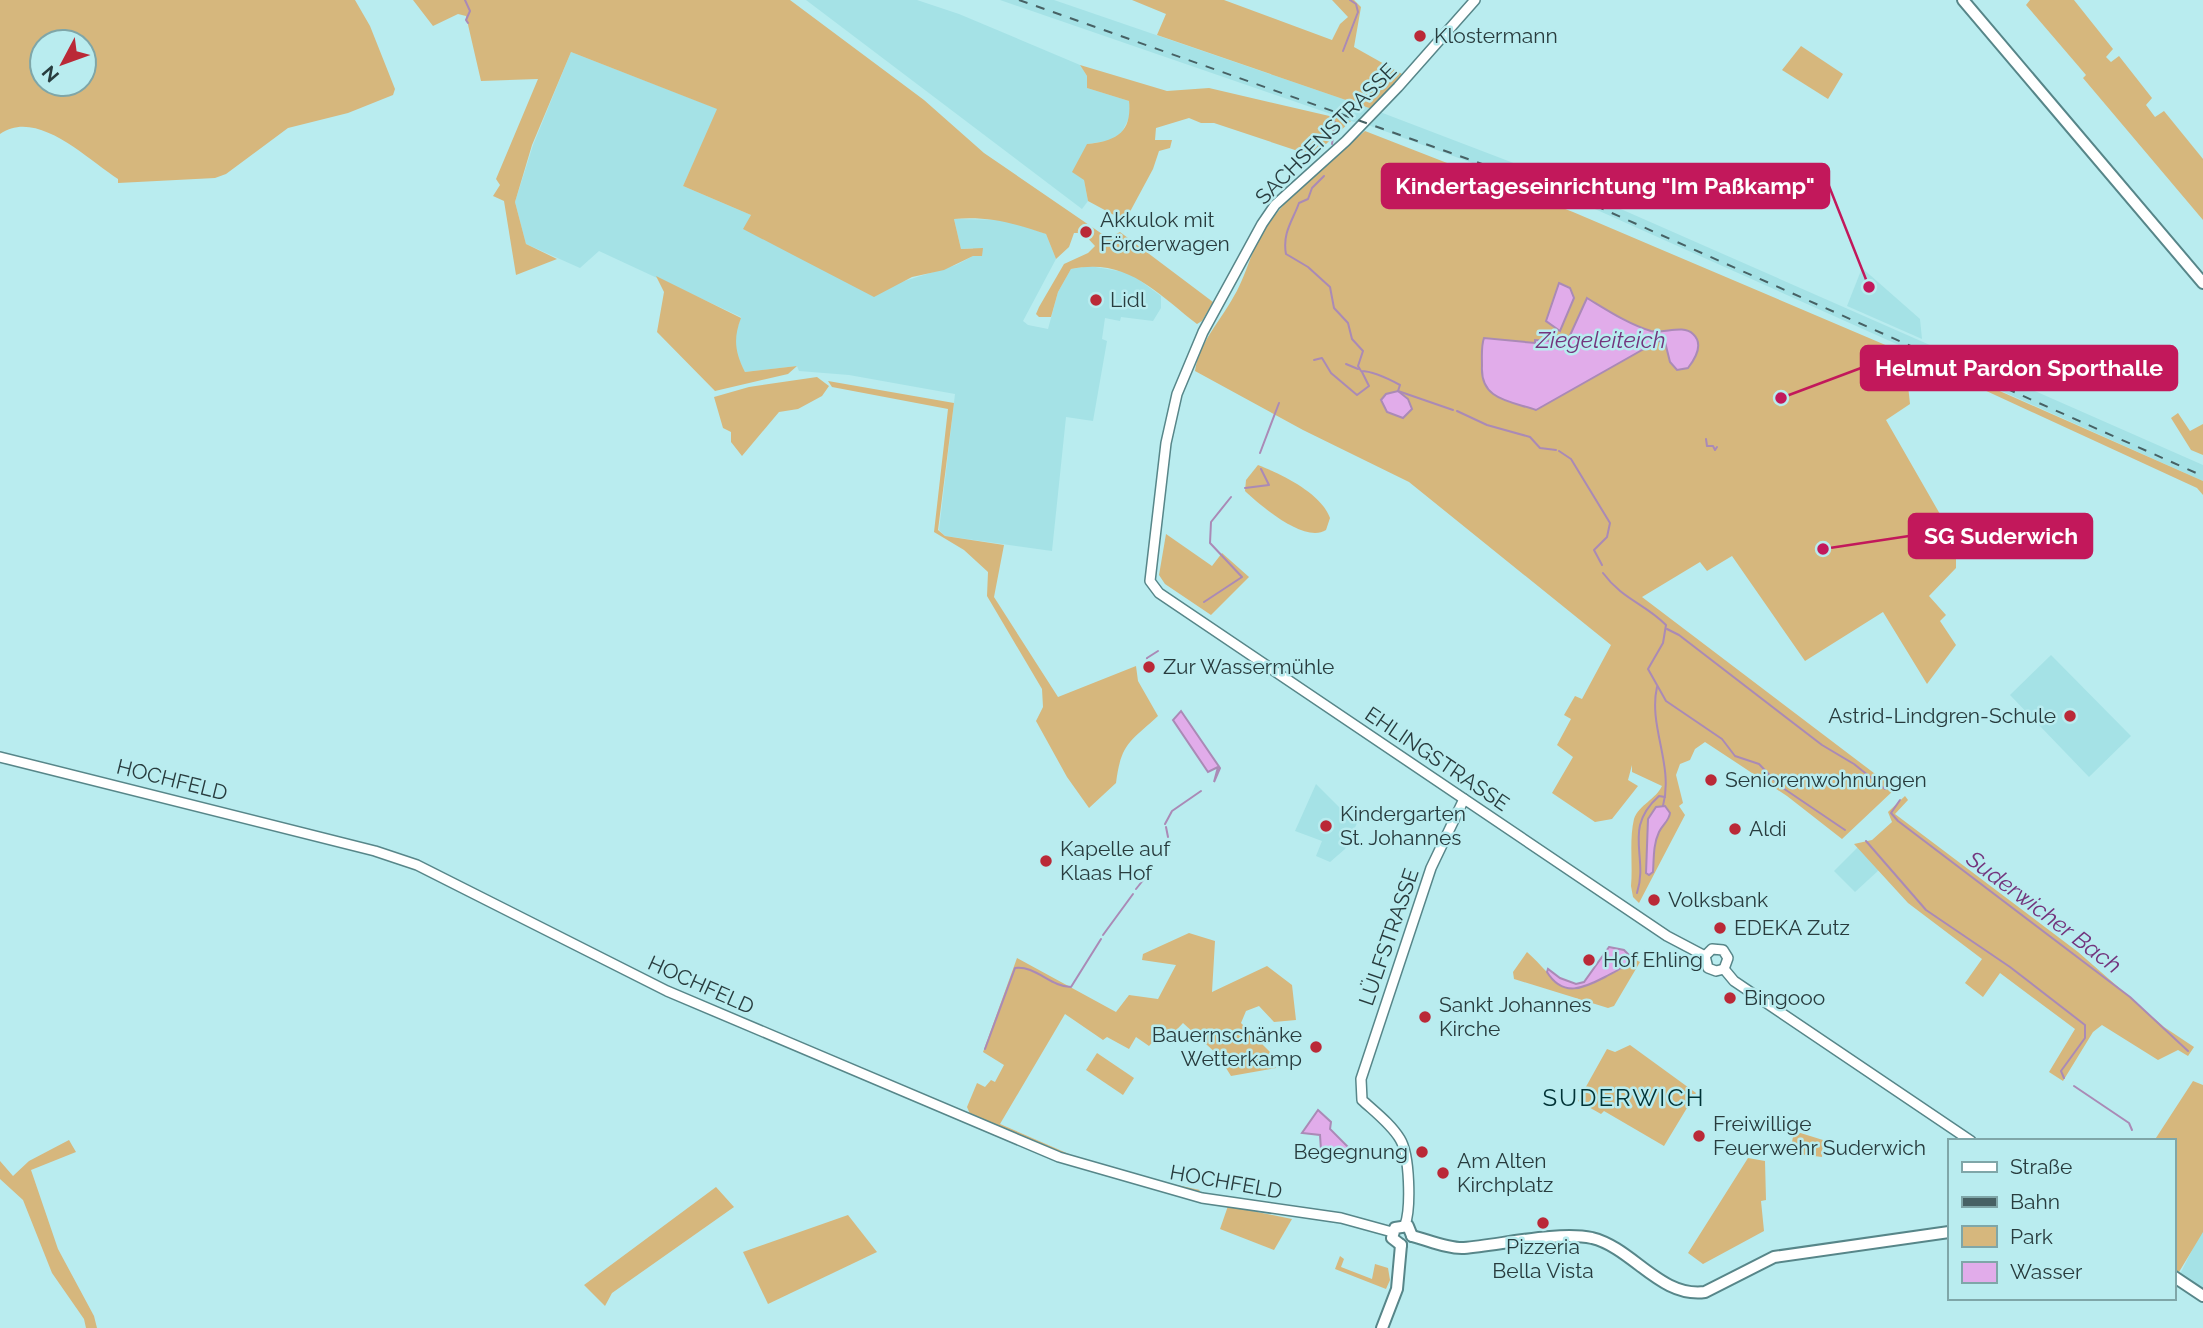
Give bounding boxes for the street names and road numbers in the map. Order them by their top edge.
street label: SACHSENSTRASSE [1250,58,1401,209]
street label: EHLINGSTRASSE [1360,701,1514,816]
street label: HOCHFELD [114,754,230,805]
street label: LÜLFSTRASSE [1353,865,1424,1009]
street label: HOCHFELD [644,950,758,1019]
street label: HOCHFELD [1168,1159,1284,1204]

